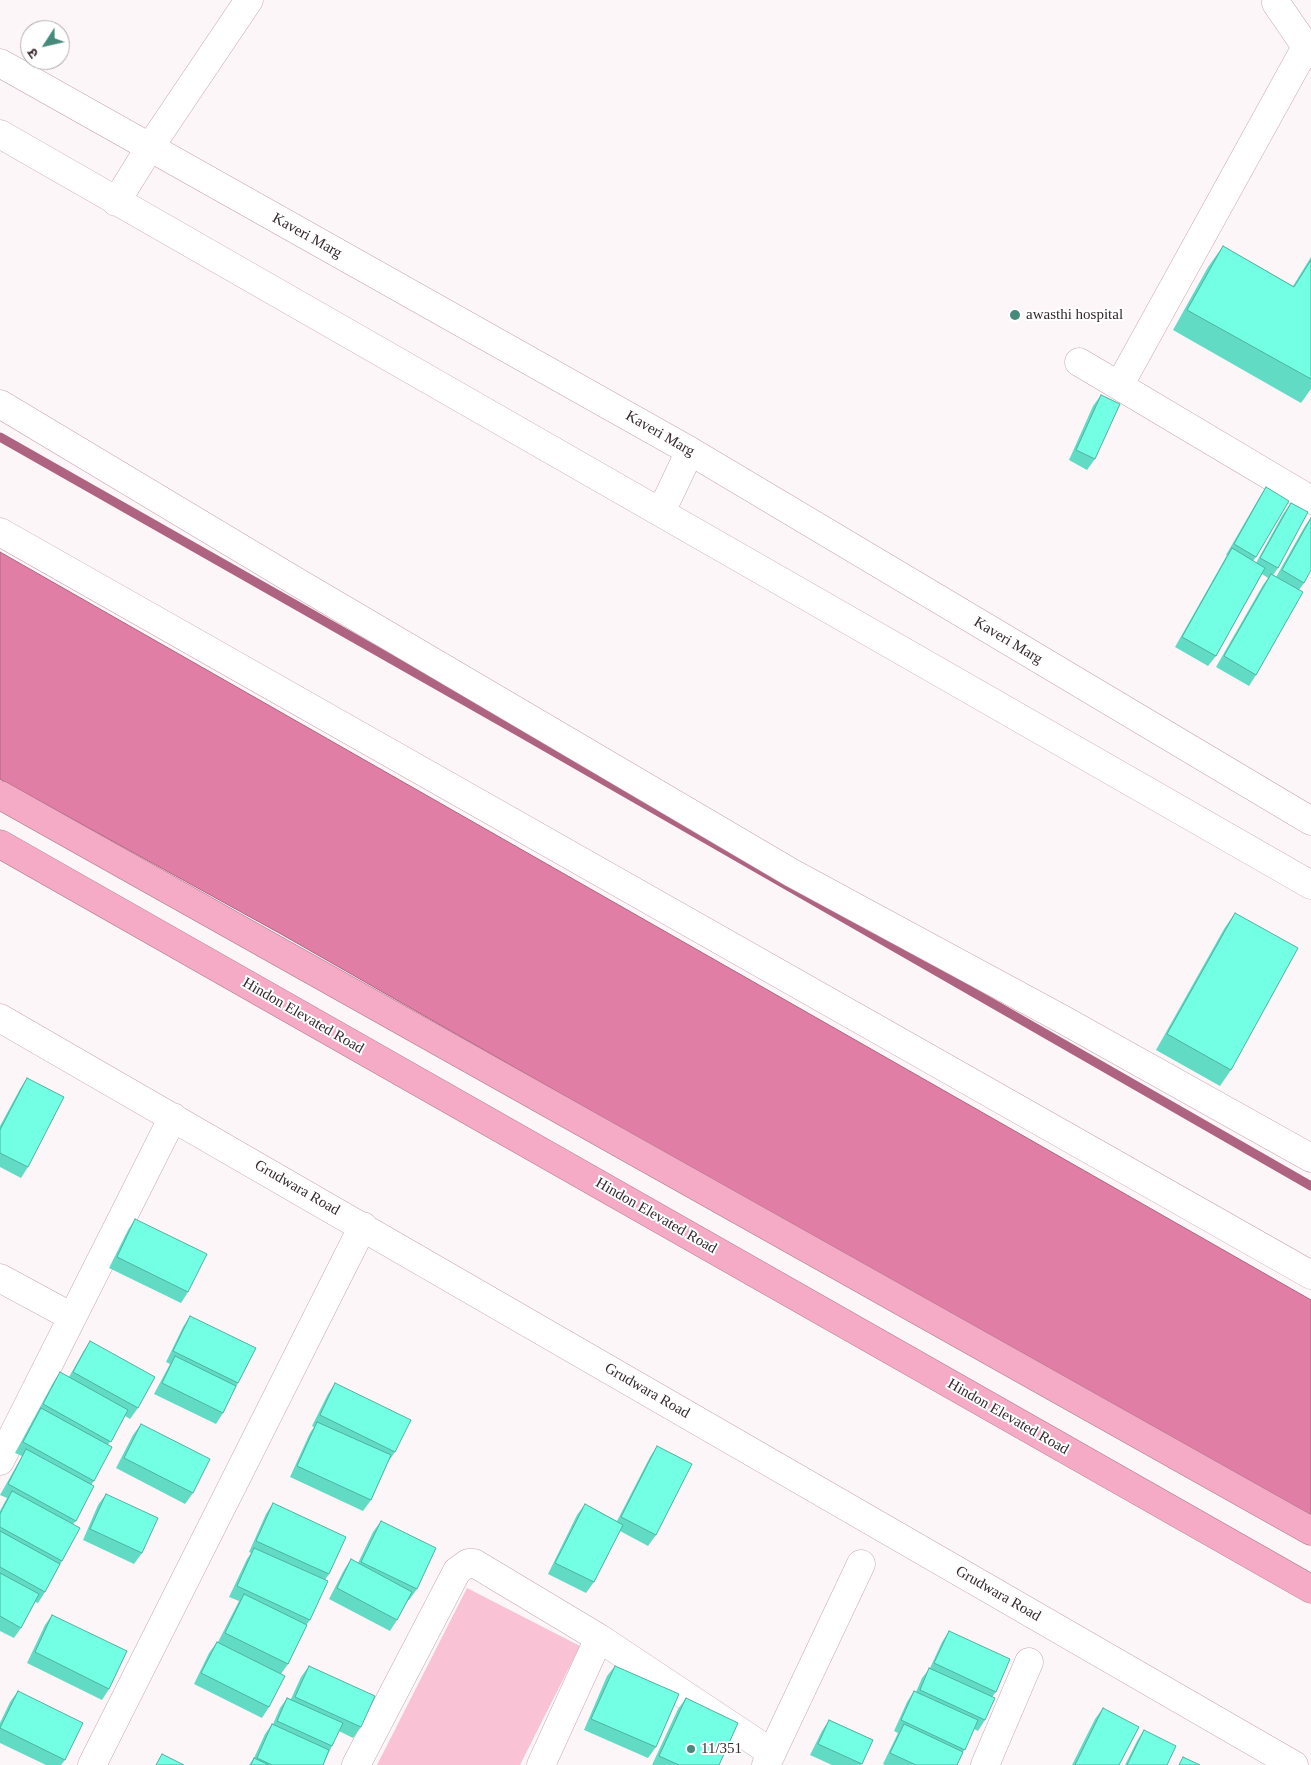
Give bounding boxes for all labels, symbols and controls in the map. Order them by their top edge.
north arrow [20,20,70,70]
text: उ [25,46,42,61]
street label: Kaveri Marg [269,210,345,262]
place label: awasthi hospital [1026,306,1123,324]
marker: awasthi hospital [1008,308,1022,322]
street label: Kaveri Marg [622,407,698,461]
street label: Kaveri Marg [970,614,1046,668]
street label: Hindon Elevated Road [239,974,367,1058]
street label: Grudwara Road [251,1156,343,1220]
street label: Hindon Elevated Road [592,1174,720,1258]
street label: Grudwara Road [601,1359,693,1423]
street label: Hindon Elevated Road [944,1375,1072,1459]
street label: Grudwara Road [952,1562,1044,1626]
place label: 11/351 [701,1740,742,1758]
marker: 11/351 [685,1743,697,1755]

